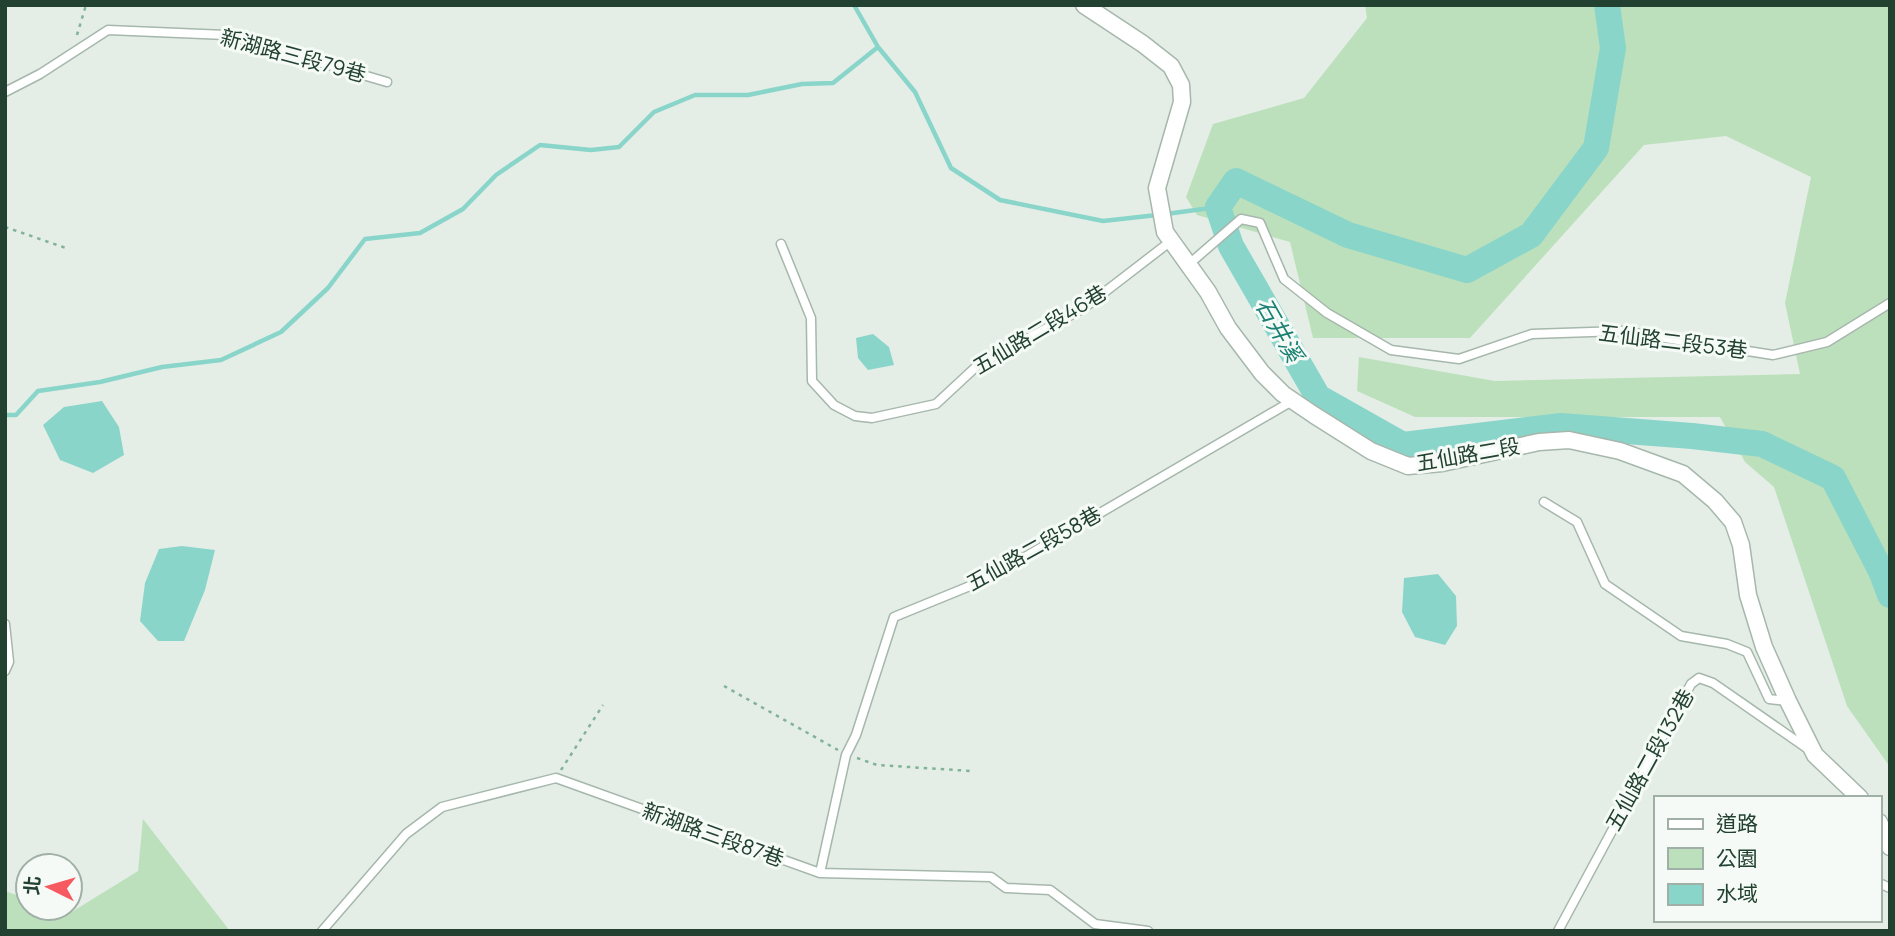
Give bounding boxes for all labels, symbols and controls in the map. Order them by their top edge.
street label: 新湖路三段79巷 [217,22,369,88]
street label: 五仙路二段46巷 [967,278,1112,380]
water label: 石井溪 [1249,292,1312,370]
street label: 五仙路二段53巷 [1597,318,1749,364]
street label: 五仙路二段 [1414,431,1522,477]
street label: 五仙路二段58巷 [961,499,1106,597]
street label: 五仙路二段132巷 [1599,684,1700,835]
street label: 新湖路三段87巷 [639,795,788,873]
legend [1654,796,1881,922]
text: 道路 [1716,809,1758,837]
text: 公園 [1716,844,1758,872]
north arrow [14,852,84,922]
text: 北 [18,875,46,896]
text: 水域 [1716,879,1758,907]

